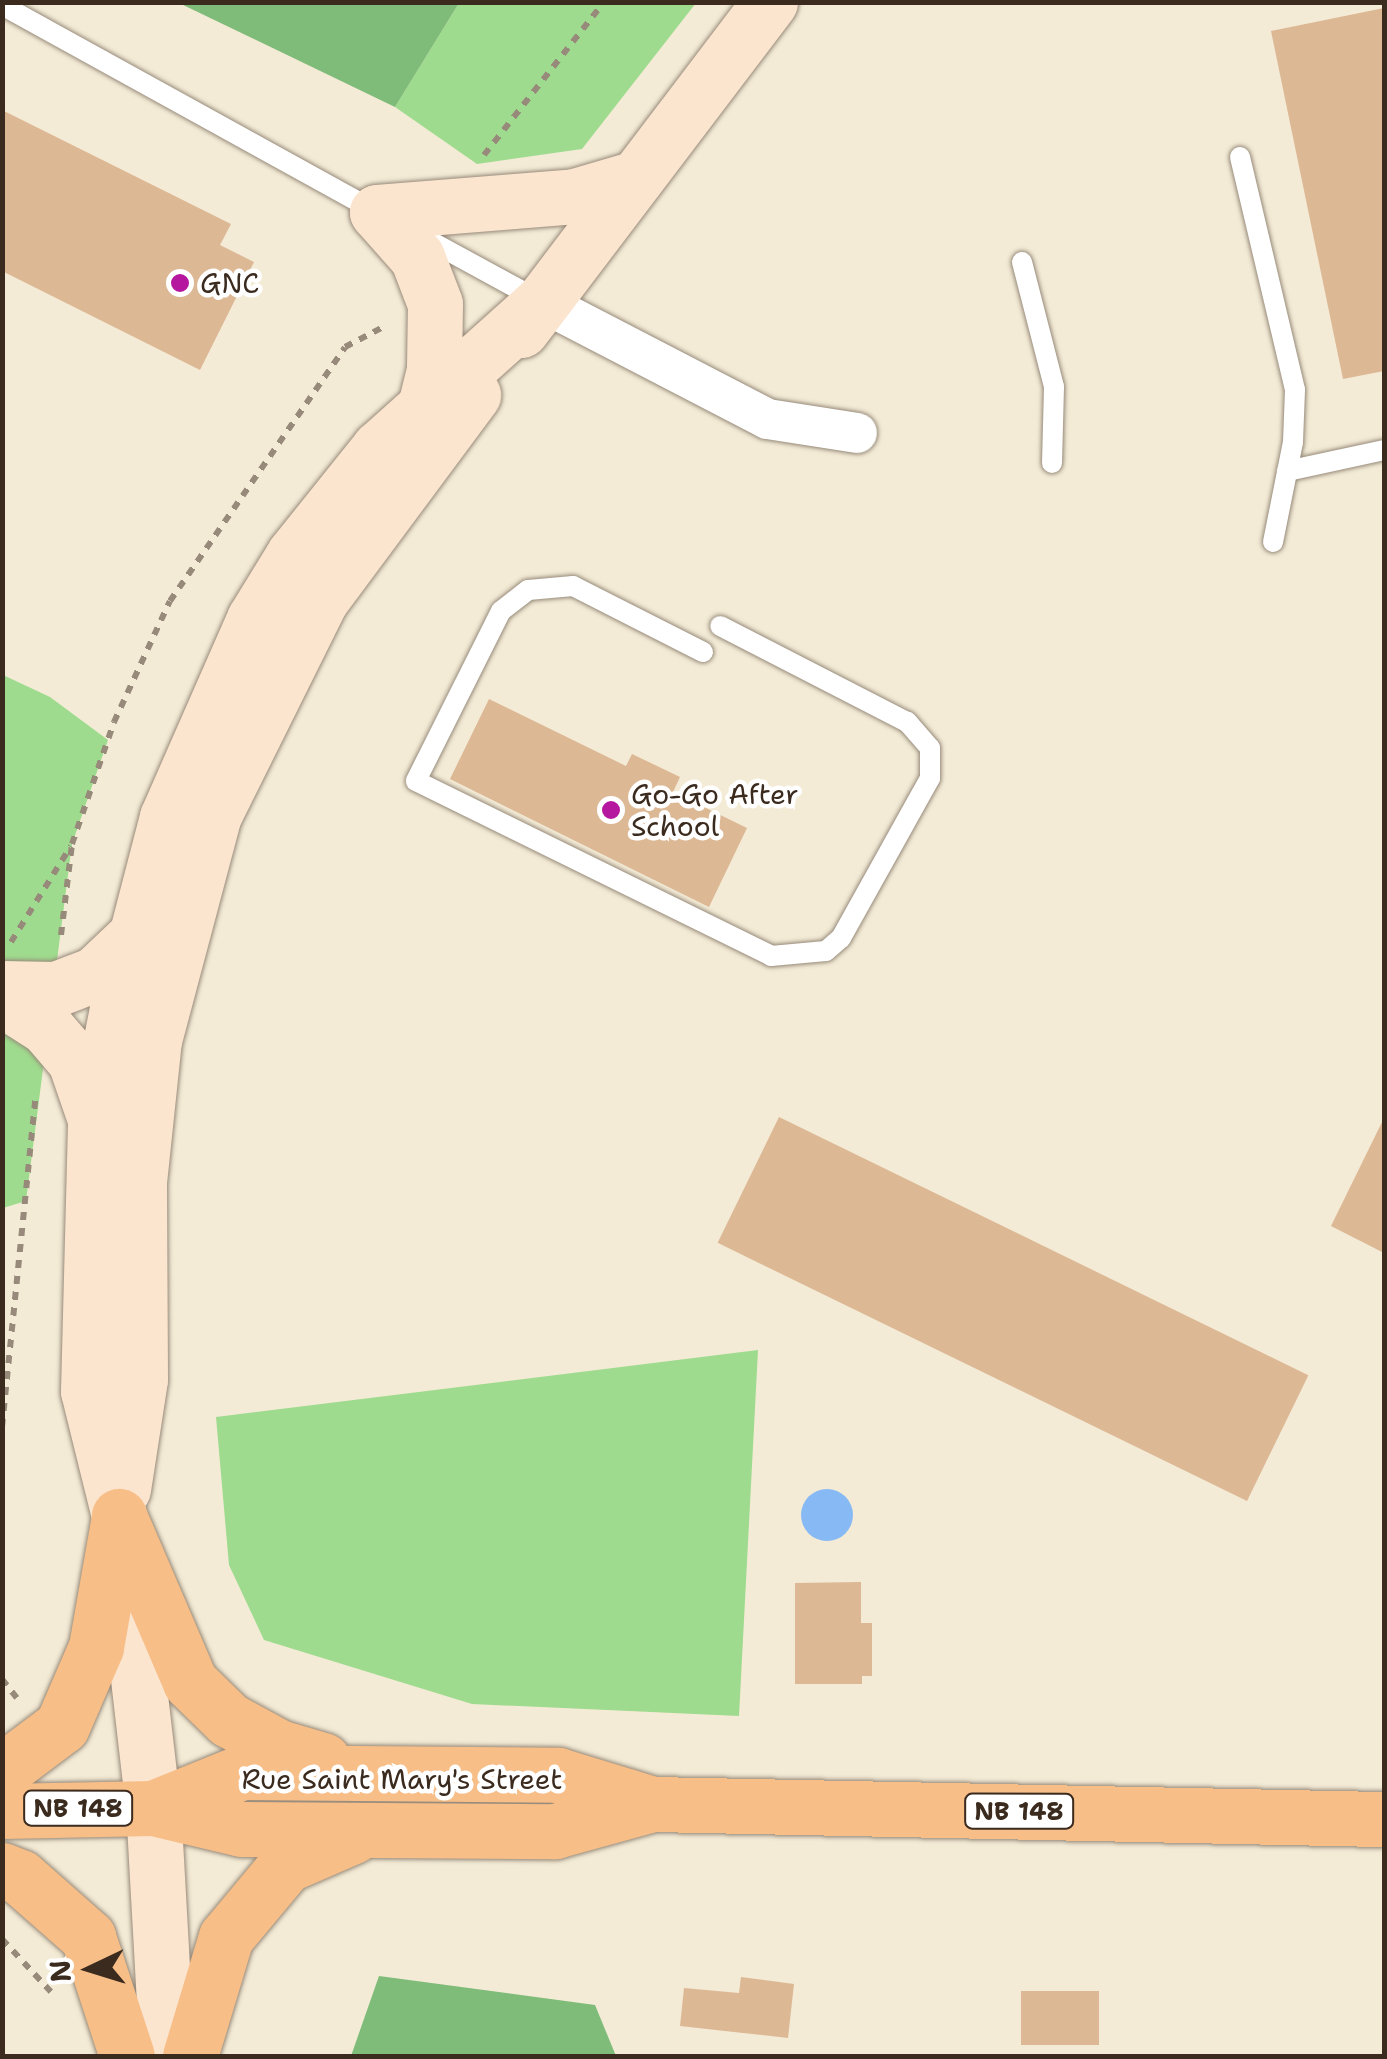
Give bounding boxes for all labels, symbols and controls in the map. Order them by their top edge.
place label: GNC [200,266,260,300]
marker: GNC [169,272,191,294]
place label: Go-Go After School [631,777,799,843]
marker: Go-Go After School [600,799,622,821]
street label: Rue Saint Mary's Street [241,1762,563,1796]
road number: NB 148 [23,1788,133,1828]
road number: NB 148 [964,1791,1074,1831]
north arrow [40,1919,140,2019]
text: N [40,1959,80,1983]

